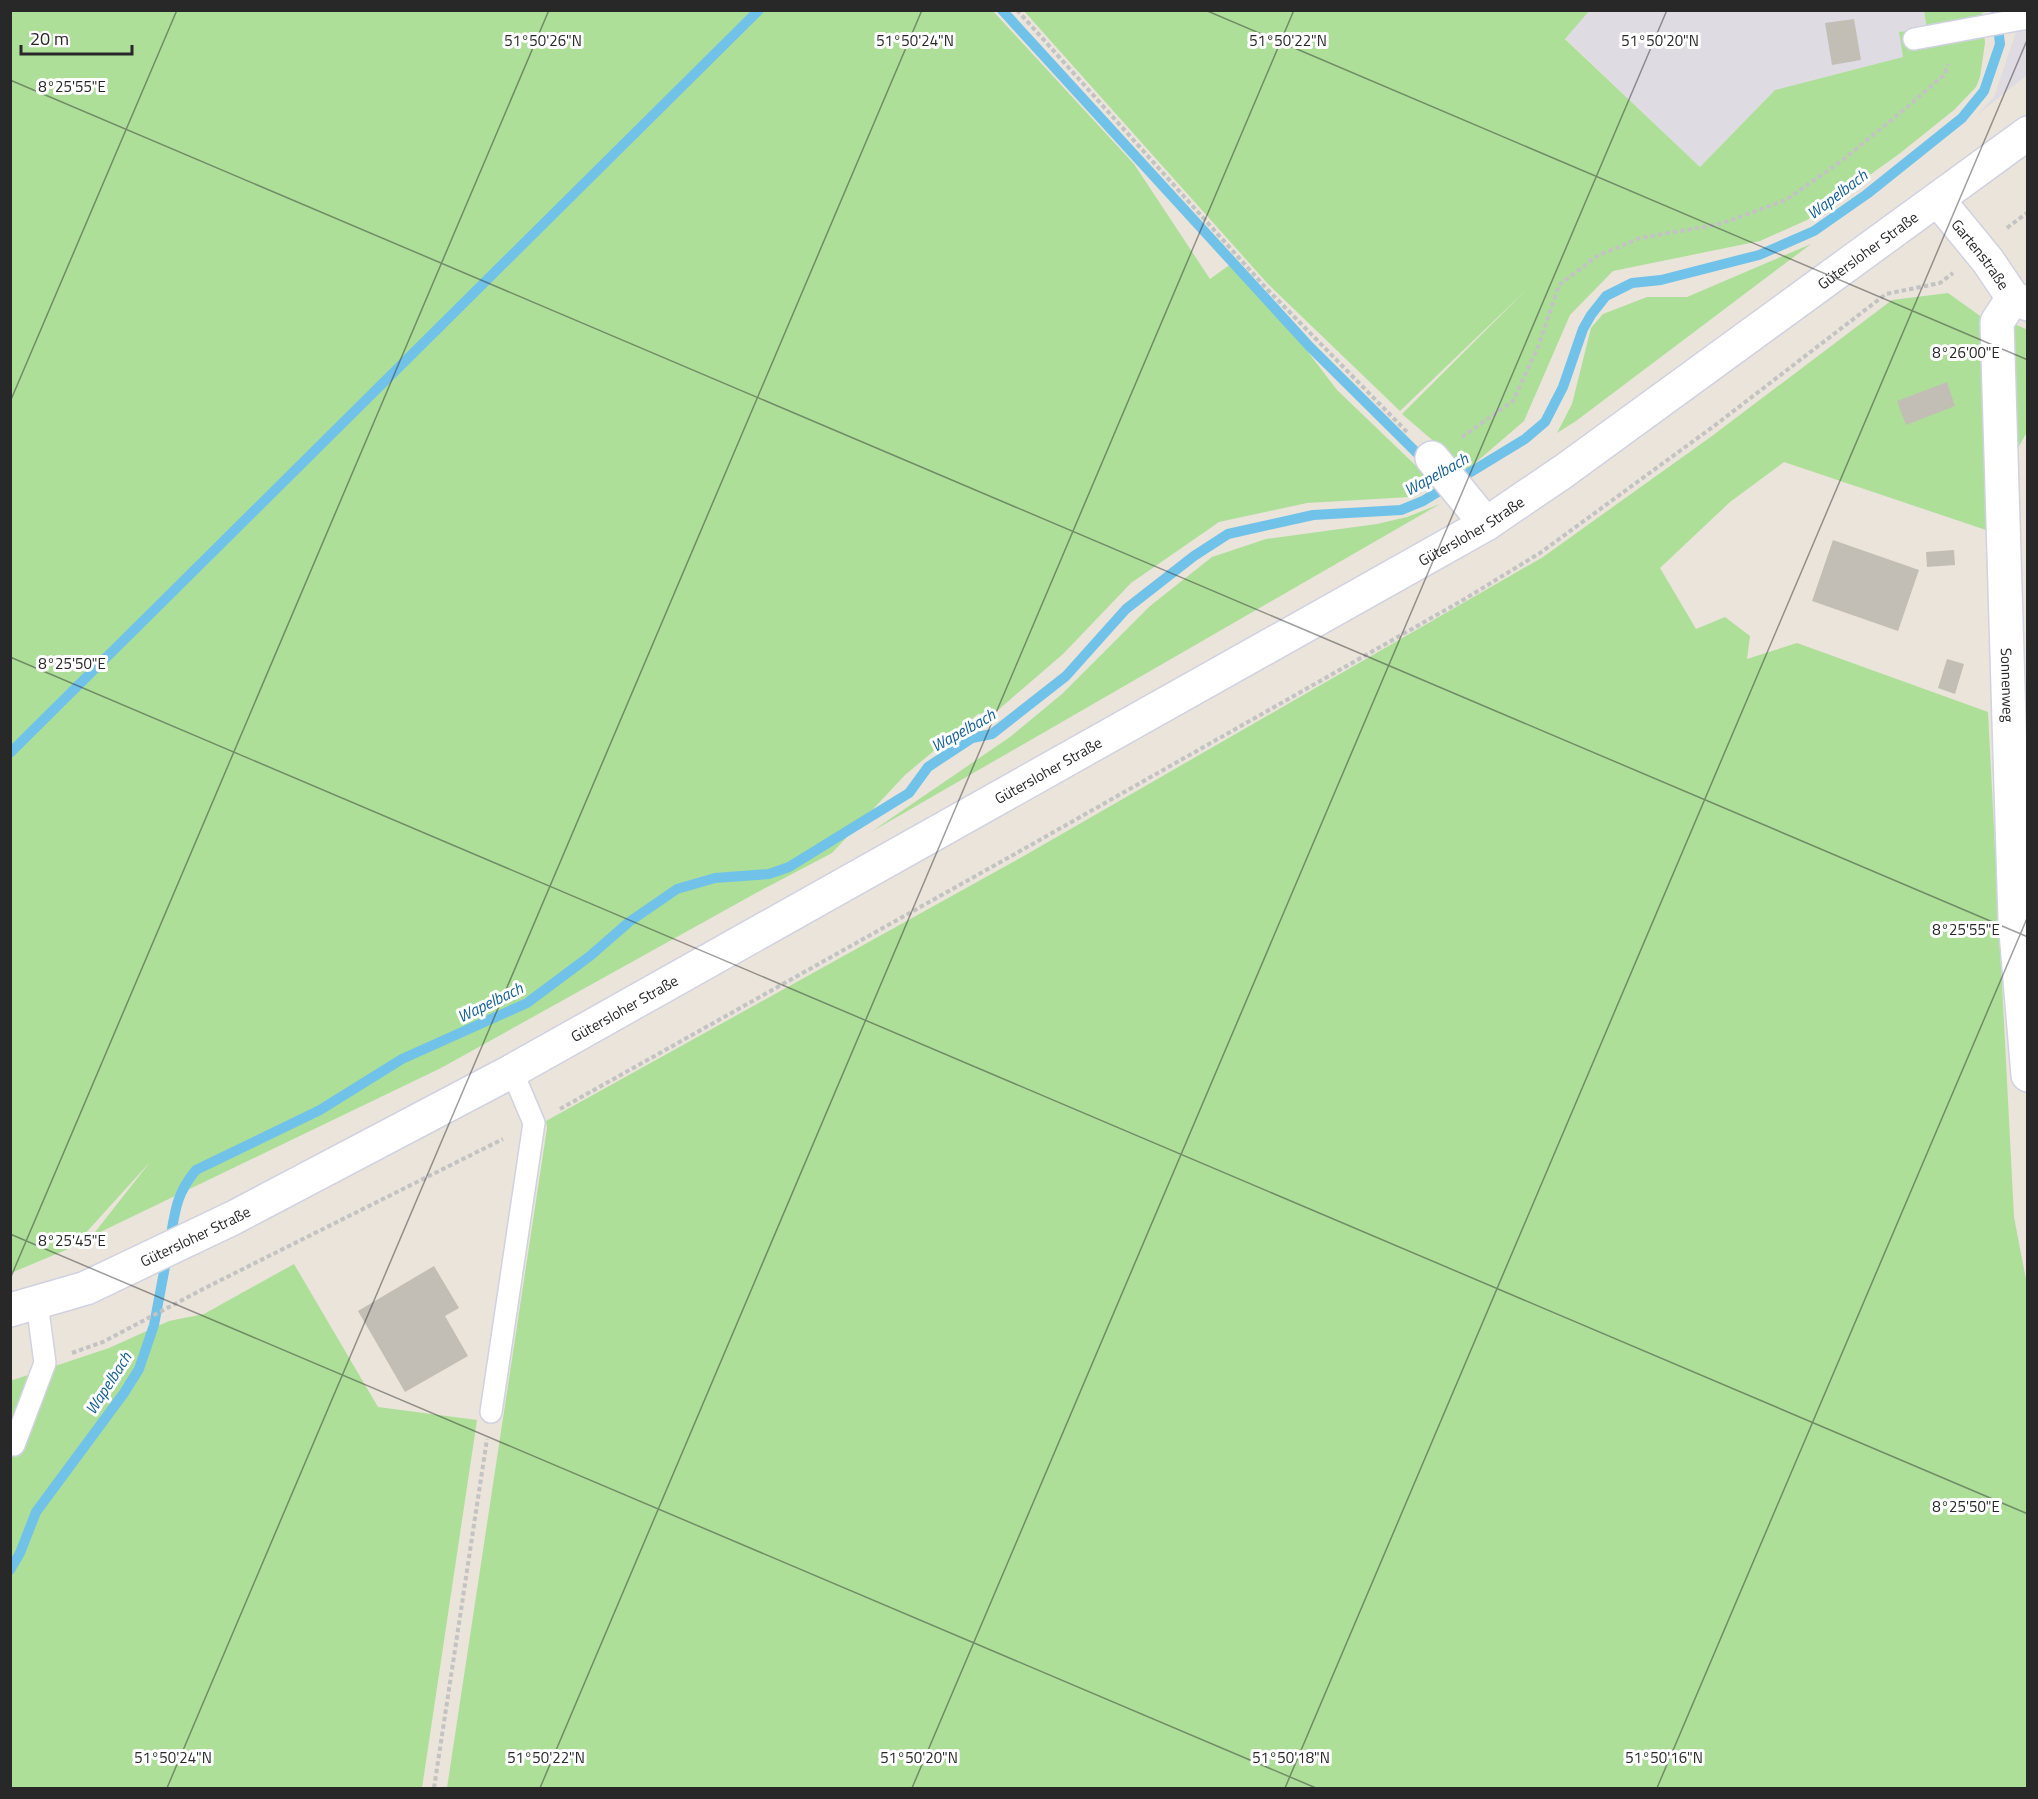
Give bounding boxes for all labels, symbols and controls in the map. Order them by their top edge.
scale bar [21,18,132,56]
text: 20 m [30,25,69,52]
text: 51°50'26"N [504,29,582,52]
text: 51°50'24"N [876,29,954,52]
text: 51°50'22"N [1249,29,1327,52]
text: 51°50'20"N [1621,29,1699,52]
text: 8°25'55"E [38,75,106,98]
water label: Wapelbach [1802,163,1873,225]
street label: Gütersloher Straße [1812,205,1923,295]
street label: Gartenstraße [1946,214,2016,294]
text: 8°26'00"E [1932,341,2000,364]
water label: Wapelbach [1399,446,1473,502]
street label: Gütersloher Straße [1414,490,1529,571]
street label: Sonnenweg [1995,647,2021,723]
text: 8°25'50"E [38,652,106,675]
water label: Wapelbach [926,702,1000,758]
street label: Gütersloher Straße [990,731,1106,809]
text: 8°25'55"E [1932,918,2000,941]
street label: Gütersloher Straße [566,969,682,1047]
water label: Wapelbach [453,975,528,1028]
street label: Gütersloher Straße [136,1199,254,1272]
text: 8°25'45"E [38,1229,106,1252]
water label: Wapelbach [79,1346,138,1419]
text: 8°25'50"E [1932,1495,2000,1518]
text: 51°50'24"N [134,1746,212,1769]
text: 51°50'22"N [507,1746,585,1769]
text: 51°50'20"N [880,1746,958,1769]
text: 51°50'18"N [1252,1746,1330,1769]
text: 51°50'16"N [1625,1746,1703,1769]

